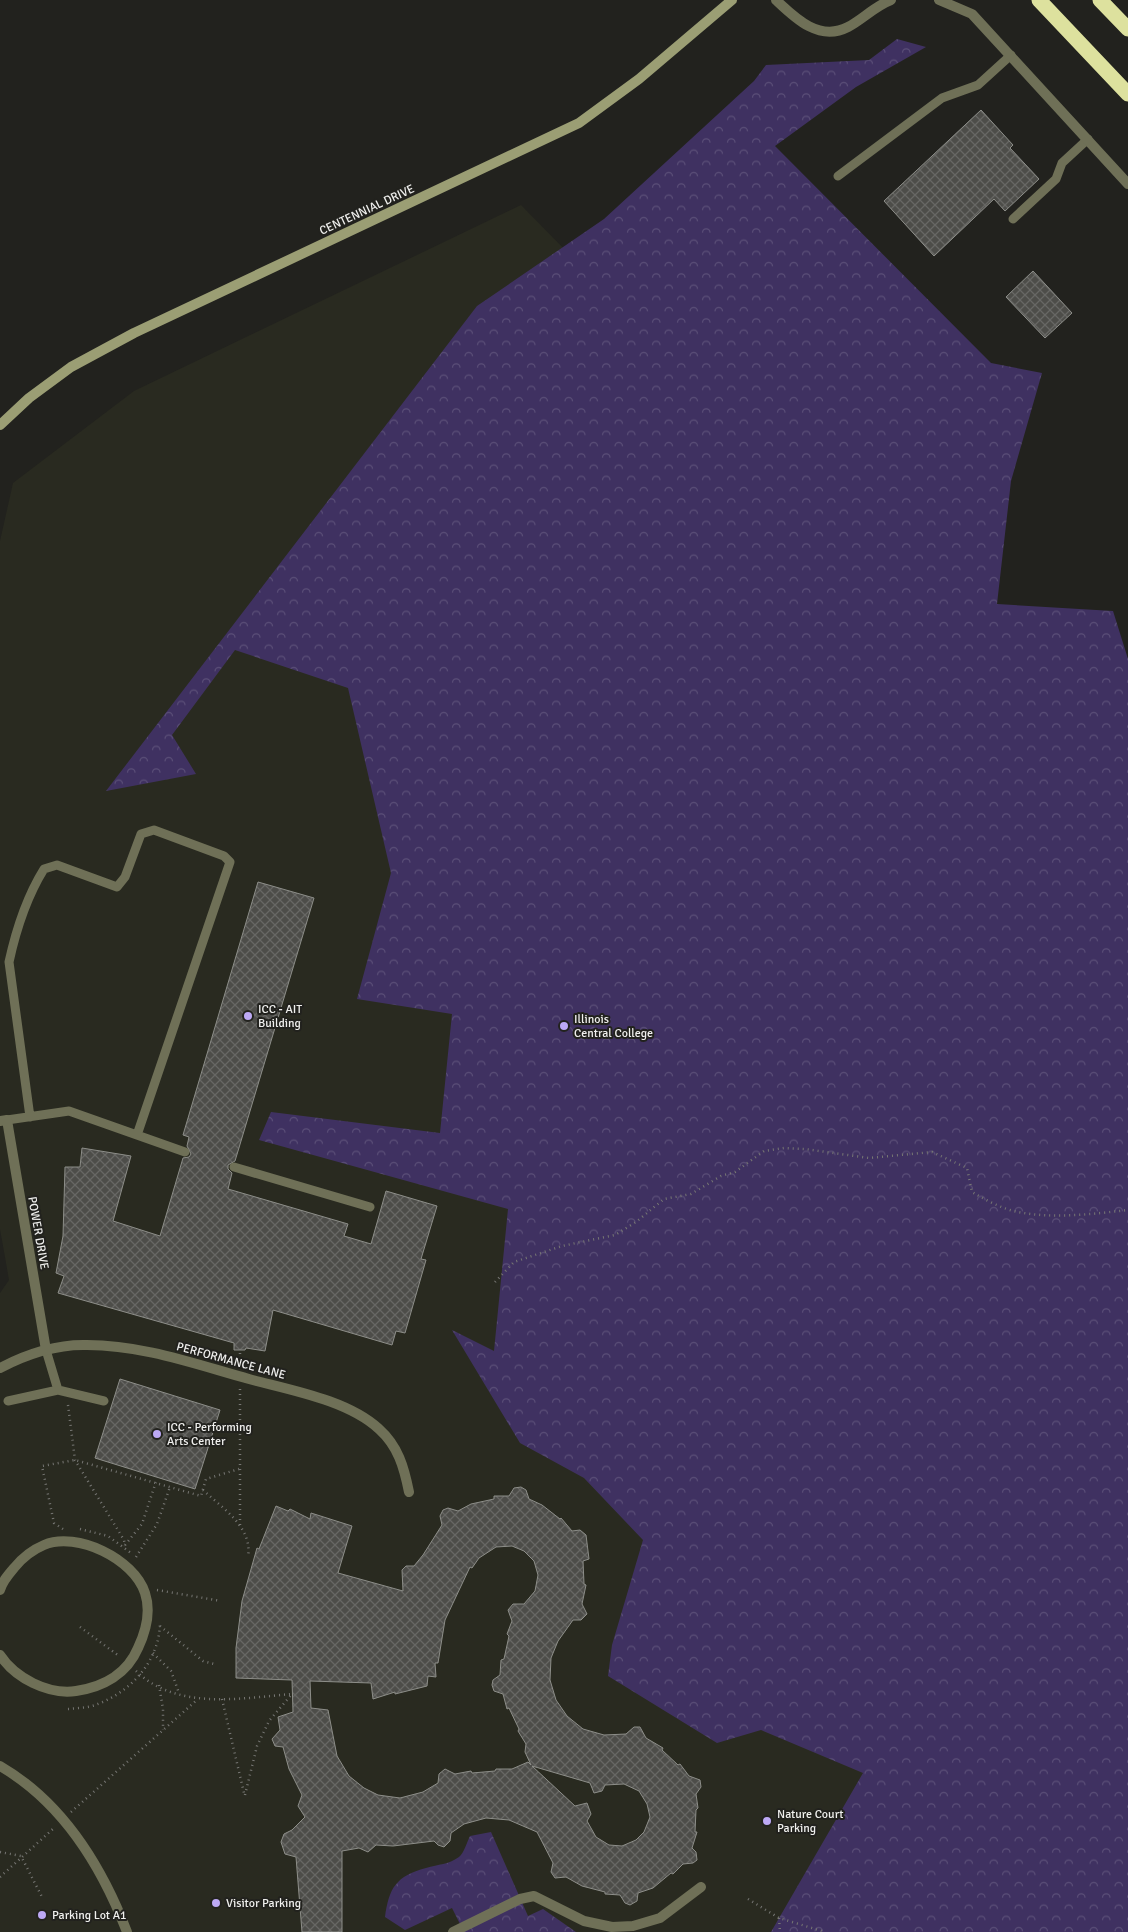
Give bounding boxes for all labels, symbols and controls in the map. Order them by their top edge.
street label: CENTENNIAL DRIVE [317,181,417,239]
place label: ICC - AIT Building [258,1002,302,1031]
marker: ICC - AIT Building [242,1010,254,1022]
place label: Illinois Central College [574,1012,653,1041]
marker: Illinois Central College [558,1020,570,1032]
street label: POWER DRIVE [24,1195,52,1271]
street label: PERFORMANCE LANE [175,1339,287,1383]
place label: ICC - Performing Arts Center [167,1420,252,1449]
marker: ICC - Performing Arts Center [151,1428,163,1440]
place label: Nature Court Parking [777,1807,844,1836]
marker: Nature Court Parking [761,1815,773,1827]
place label: Visitor Parking [226,1896,301,1911]
marker: Visitor Parking [210,1897,222,1909]
place label: Parking Lot A1 [52,1908,127,1923]
marker: Parking Lot A1 [36,1909,48,1921]

